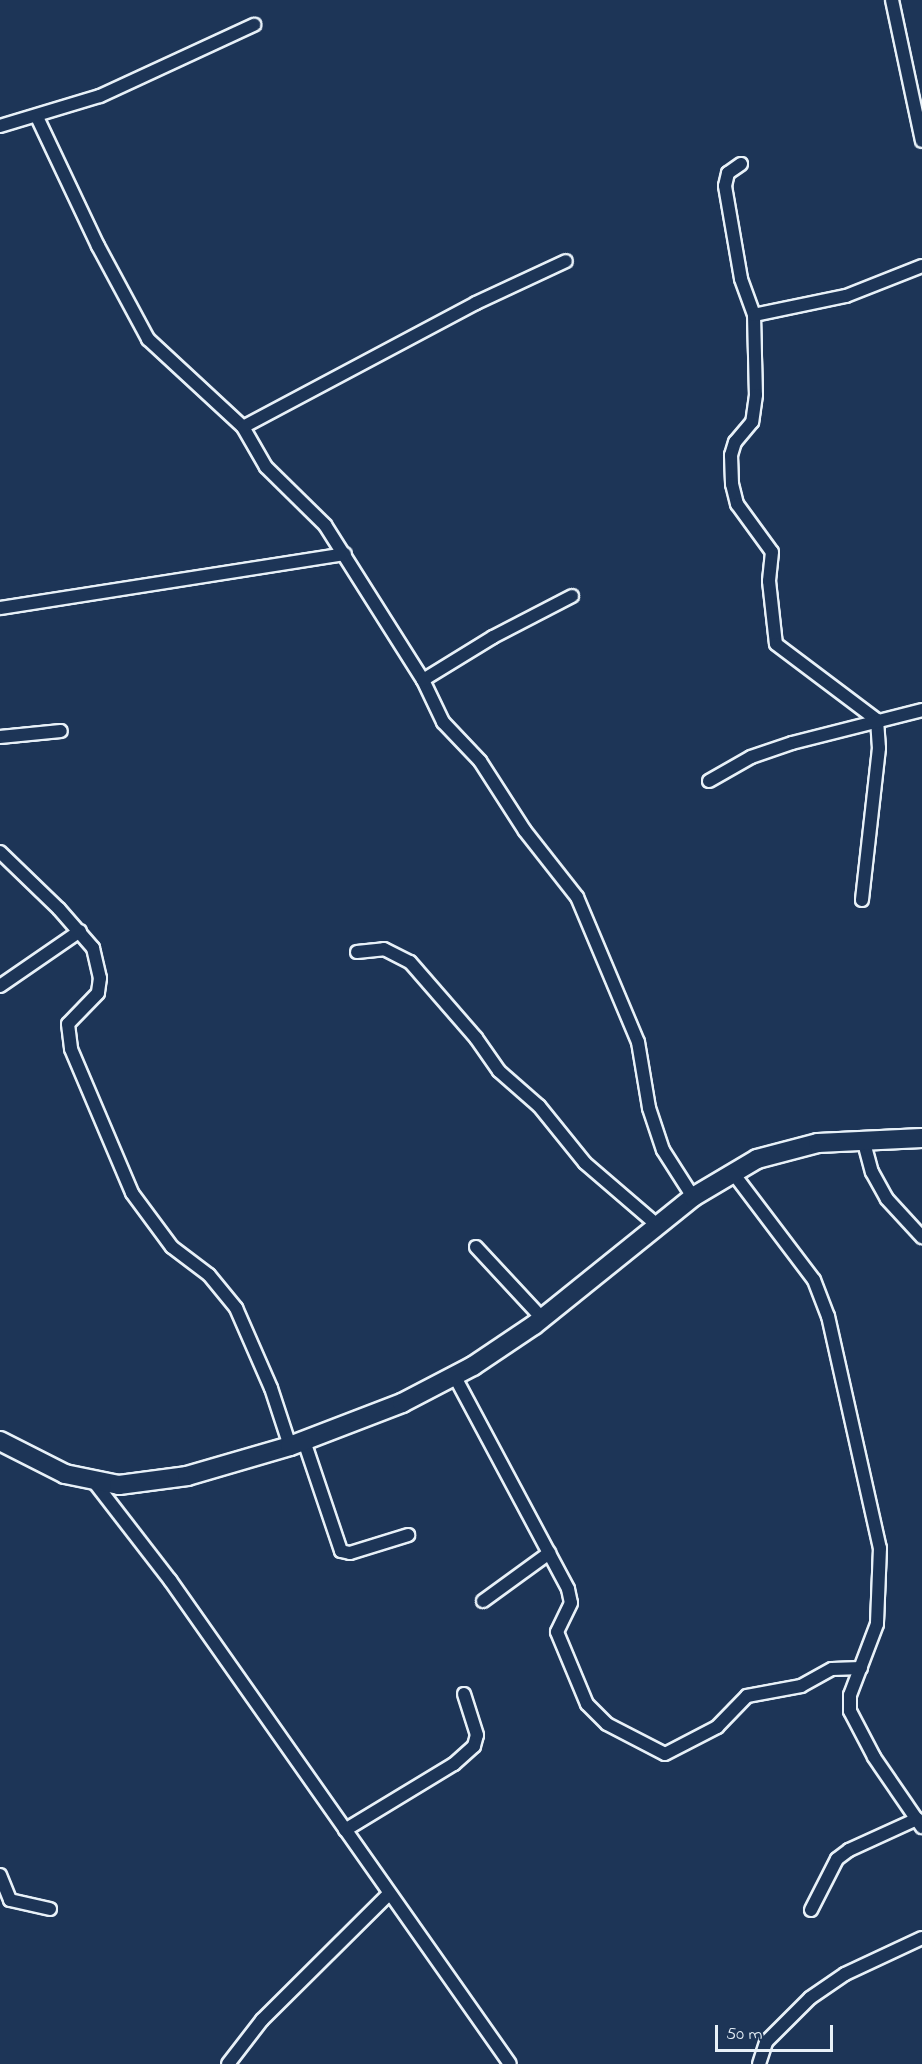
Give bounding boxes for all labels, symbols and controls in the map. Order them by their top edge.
scale bar [718,2013,836,2051]
text: 50 m [726,2022,763,2048]

